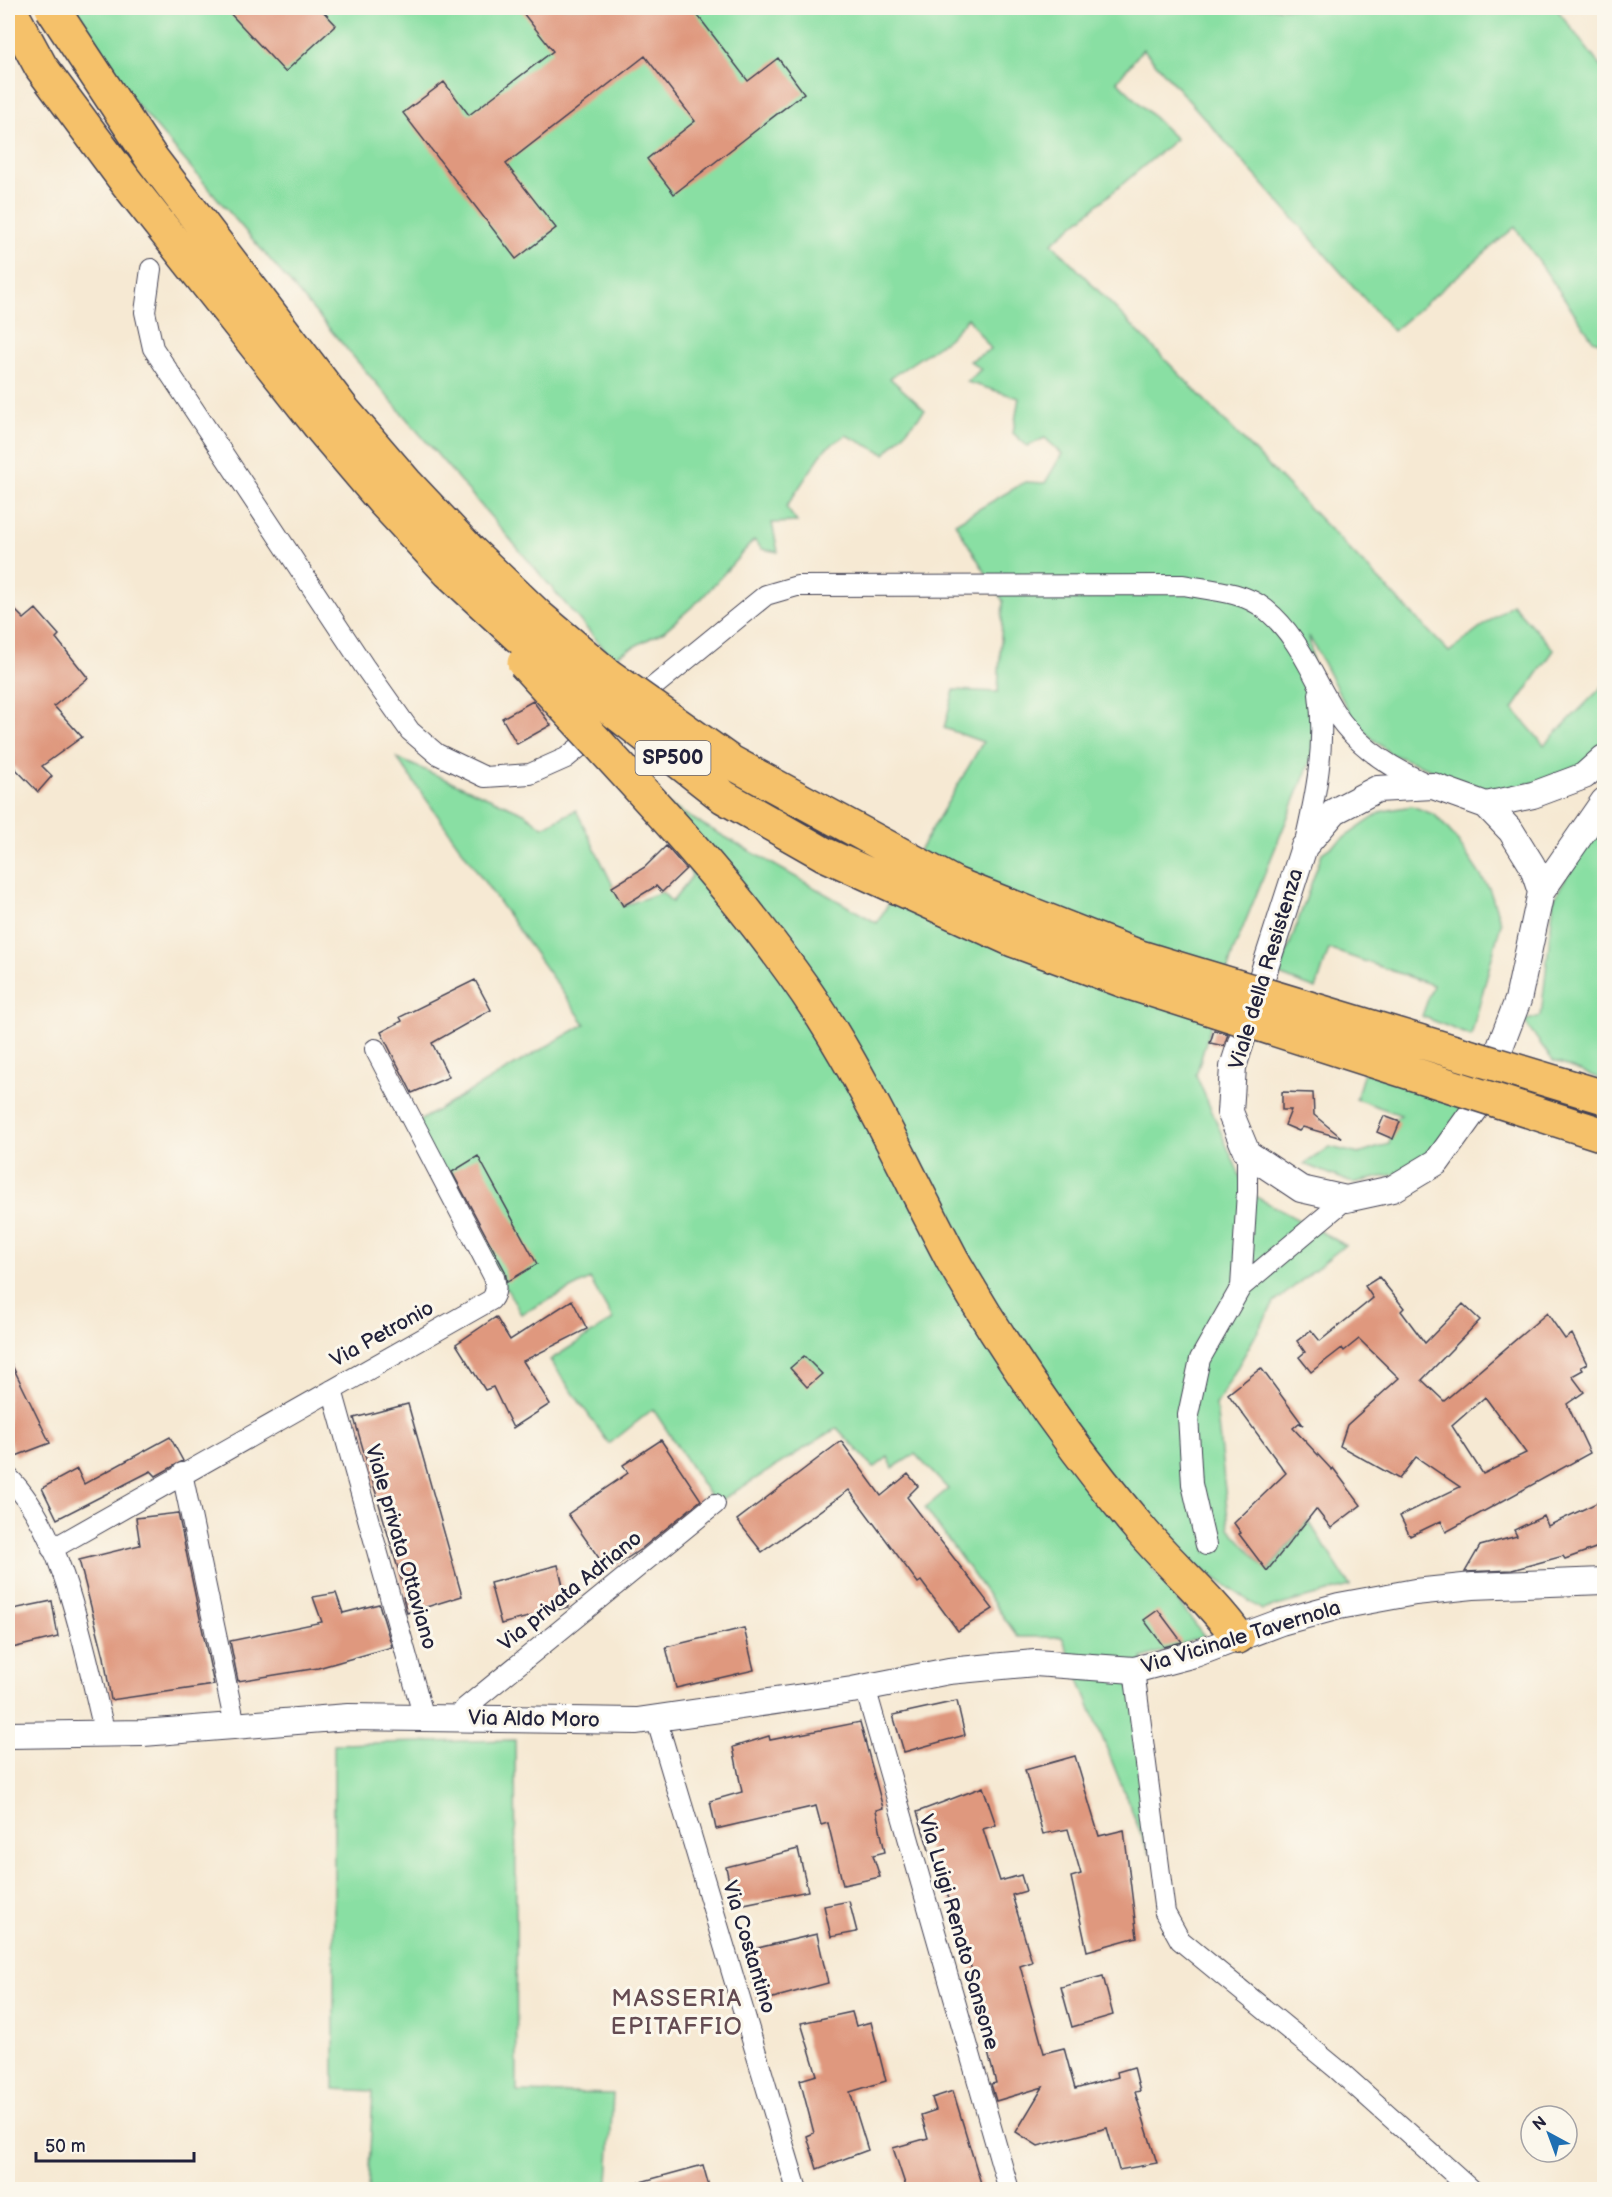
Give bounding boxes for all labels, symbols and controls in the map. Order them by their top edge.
road number: SP500 [636,741,710,775]
street label: Viale della Resistenza [1224,866,1308,1072]
street label: Via Petronio [326,1295,438,1373]
street label: Viale privata Ottaviano [360,1442,442,1653]
street label: Via privata Adriano [493,1526,647,1656]
street label: Via Vicinale Tavernola [1138,1595,1344,1679]
street label: Via Aldo Moro [468,1705,600,1733]
street label: Via Luigi Renato Sansone [913,1811,1005,2053]
street label: Via Costantino [717,1878,781,2016]
district label: MASSERIA EPITAFFIO [611,1984,743,2041]
north arrow [1519,2104,1579,2164]
text: N [1529,2113,1551,2135]
scale bar [36,2125,194,2163]
text: 50 m [45,2136,86,2157]

